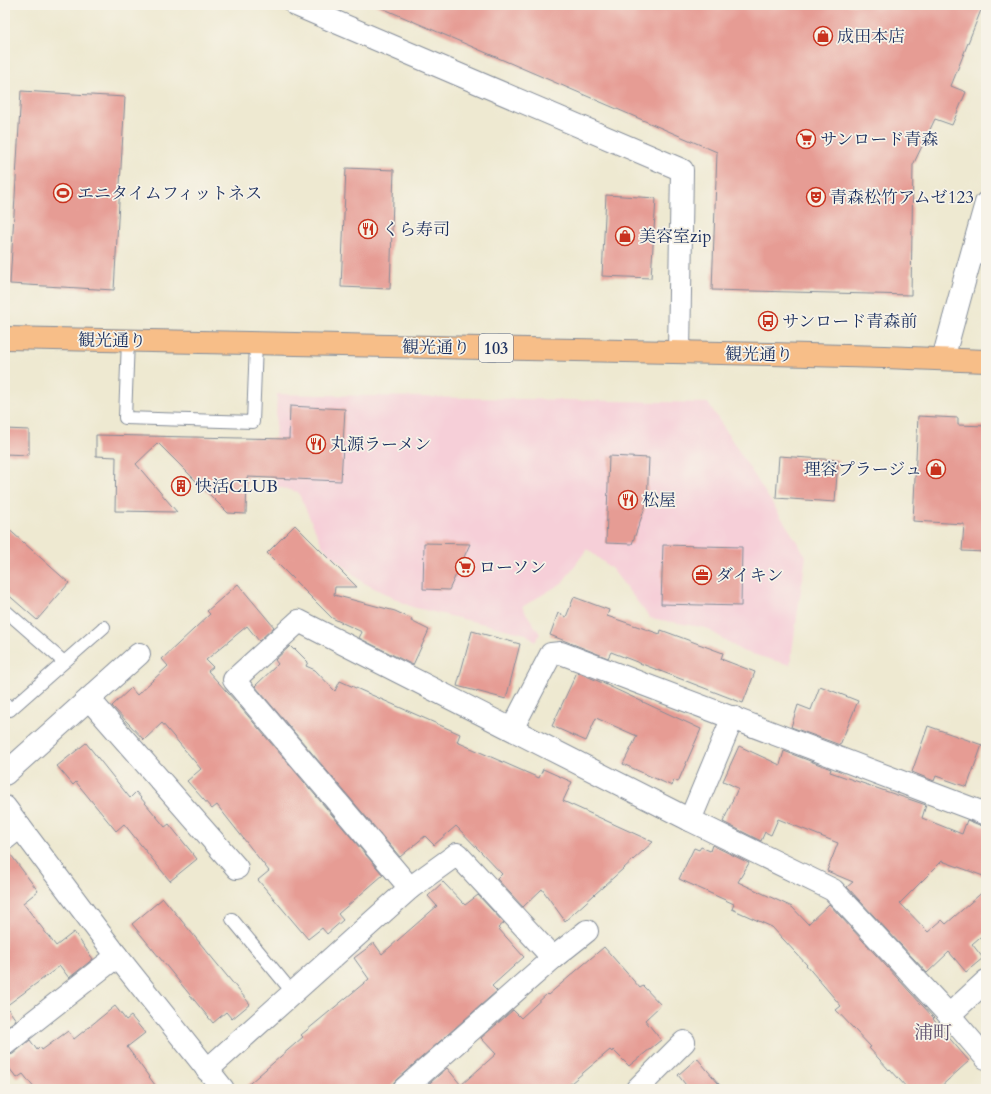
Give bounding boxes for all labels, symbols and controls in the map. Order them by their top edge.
shop icon: 成田本店 [812,25,834,47]
place label: 成田本店 [837,25,905,48]
supermarket icon: サンロード青森 [795,128,817,150]
place label: サンロード青森 [820,128,938,151]
sports icon: エニタイムフィットネス [52,182,74,204]
place label: エニタイムフィットネス [77,182,262,205]
theatre icon: 青森松竹アムゼ123 [805,186,827,208]
place label: 青森松竹アムゼ123 [830,186,974,209]
restaurant icon: くら寿司 [357,218,379,240]
place label: くら寿司 [382,218,450,241]
shop icon: 美容室zip [614,225,636,247]
place label: 美容室zip [639,225,711,248]
bus stop icon: サンロード青森前 [757,310,779,332]
place label: サンロード青森前 [782,310,917,333]
street label: 観光通り [78,328,146,353]
road number: 103 [479,334,513,362]
street label: 観光通り [402,335,470,360]
street label: 観光通り [725,342,793,367]
restaurant icon: 丸源ラーメン [305,433,327,455]
place label: 丸源ラーメン [330,433,431,456]
place label: 理容プラージュ [804,458,922,481]
shop icon: 理容プラージュ [925,458,947,480]
building icon: 快活CLUB [170,475,192,497]
place label: 快活CLUB [195,475,278,498]
restaurant icon: 松屋 [617,489,639,511]
place label: 松屋 [642,489,676,512]
supermarket icon: ローソン [454,556,476,578]
place label: ローソン [479,556,546,579]
office icon: ダイキン [691,564,713,586]
place label: ダイキン [716,564,784,587]
district label: 浦町 [914,1020,952,1046]

